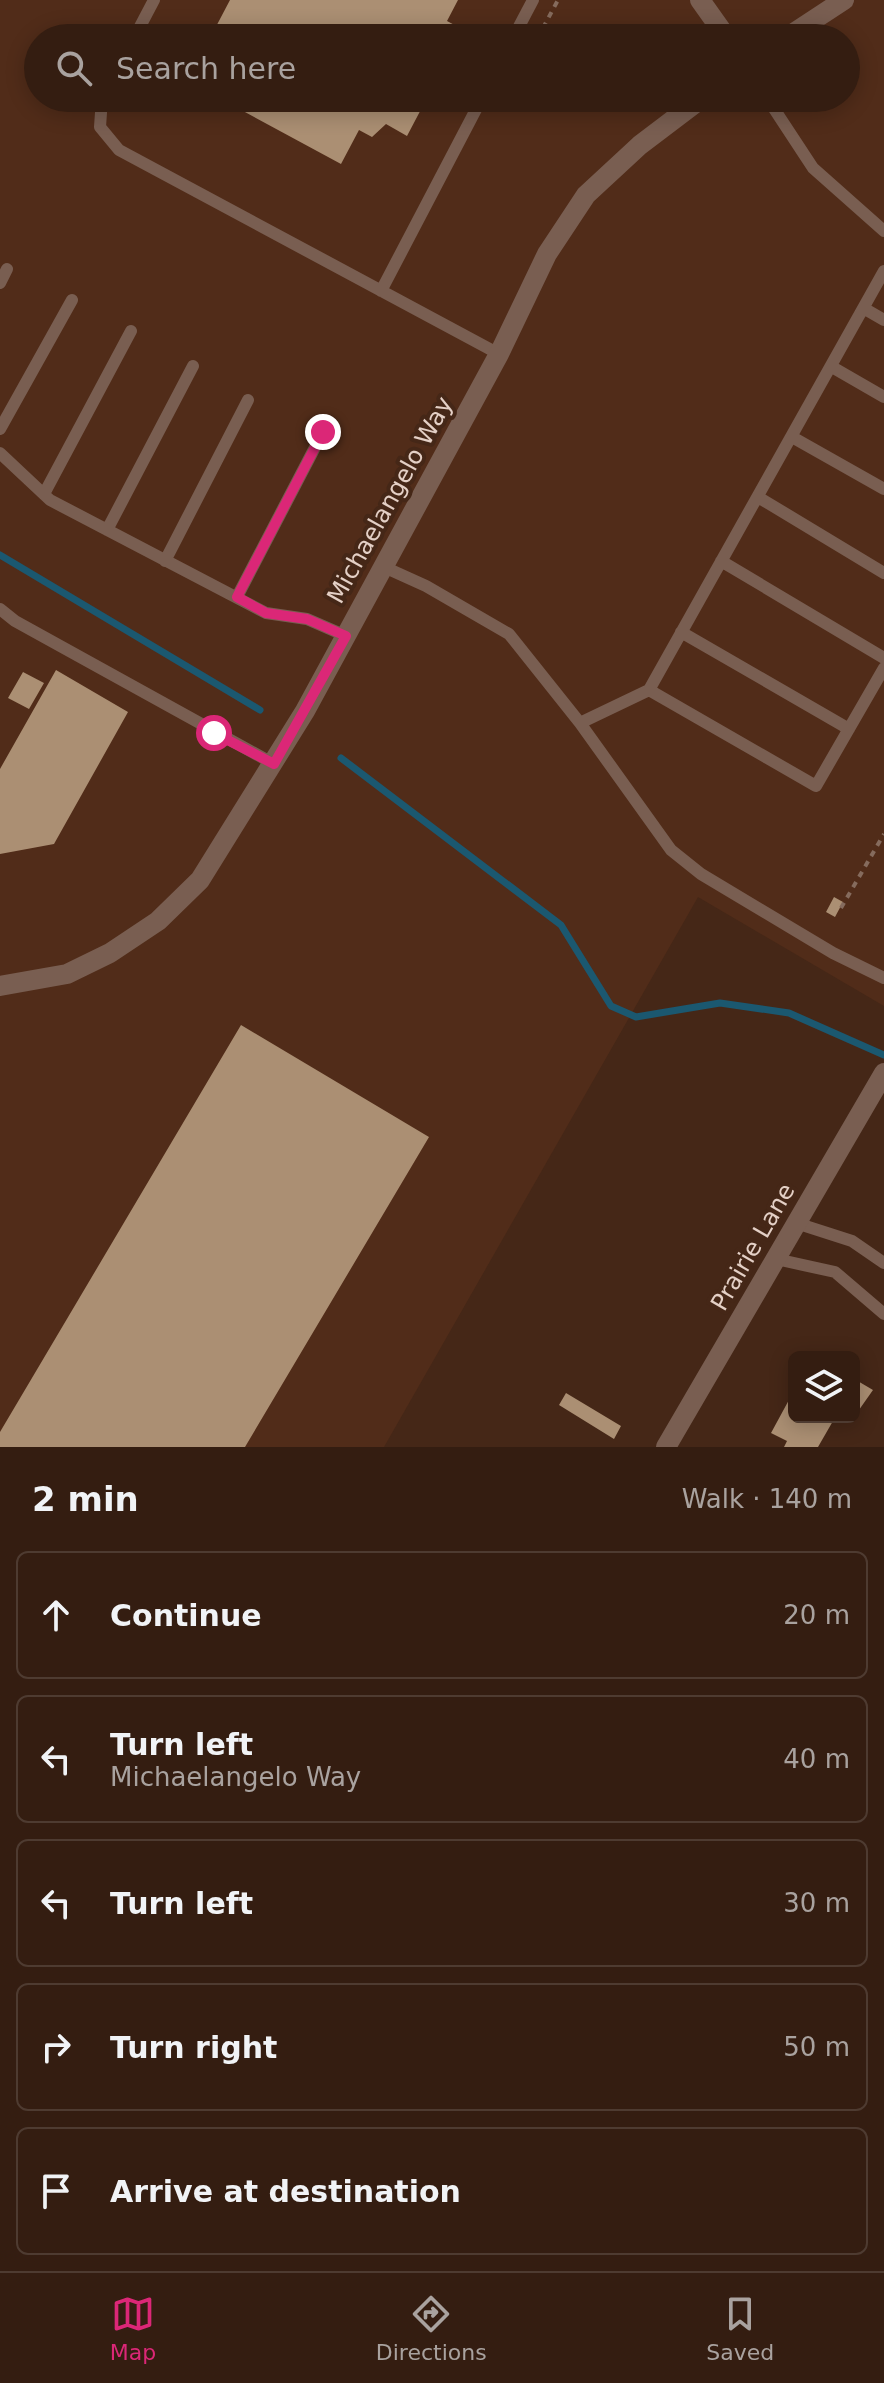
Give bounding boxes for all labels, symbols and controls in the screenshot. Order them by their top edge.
search box [24,24,860,112]
icon: search [52,46,96,90]
text: Search here [116,51,296,86]
street label: Michaelangelo Way [322,392,458,608]
route end [305,414,341,450]
route start [196,715,232,751]
street label: Prairie Lane [705,1178,801,1316]
map controls [788,1351,860,1423]
button: layers [788,1351,860,1423]
text: 2 min [32,1479,139,1519]
text: Walk · 140 m [682,1484,852,1514]
icon: ahead [34,1593,78,1637]
text: Continue [110,1598,262,1633]
text: 20 m [783,1600,850,1630]
text: Turn left [110,1727,253,1762]
icon: left [34,1737,78,1781]
text: 40 m [783,1744,850,1774]
text: Michaelangelo Way [110,1762,361,1792]
icon: left [34,1881,78,1925]
text: Turn left [110,1886,253,1921]
text: 30 m [783,1888,850,1918]
icon: right [34,2025,78,2069]
text: Turn right [110,2030,277,2065]
text: 50 m [783,2032,850,2062]
icon: arrive [34,2169,78,2213]
text: Arrive at destination [110,2174,461,2209]
tab: Map [110,2292,156,2365]
tab: Directions [376,2292,487,2365]
tab: Saved [706,2292,774,2365]

